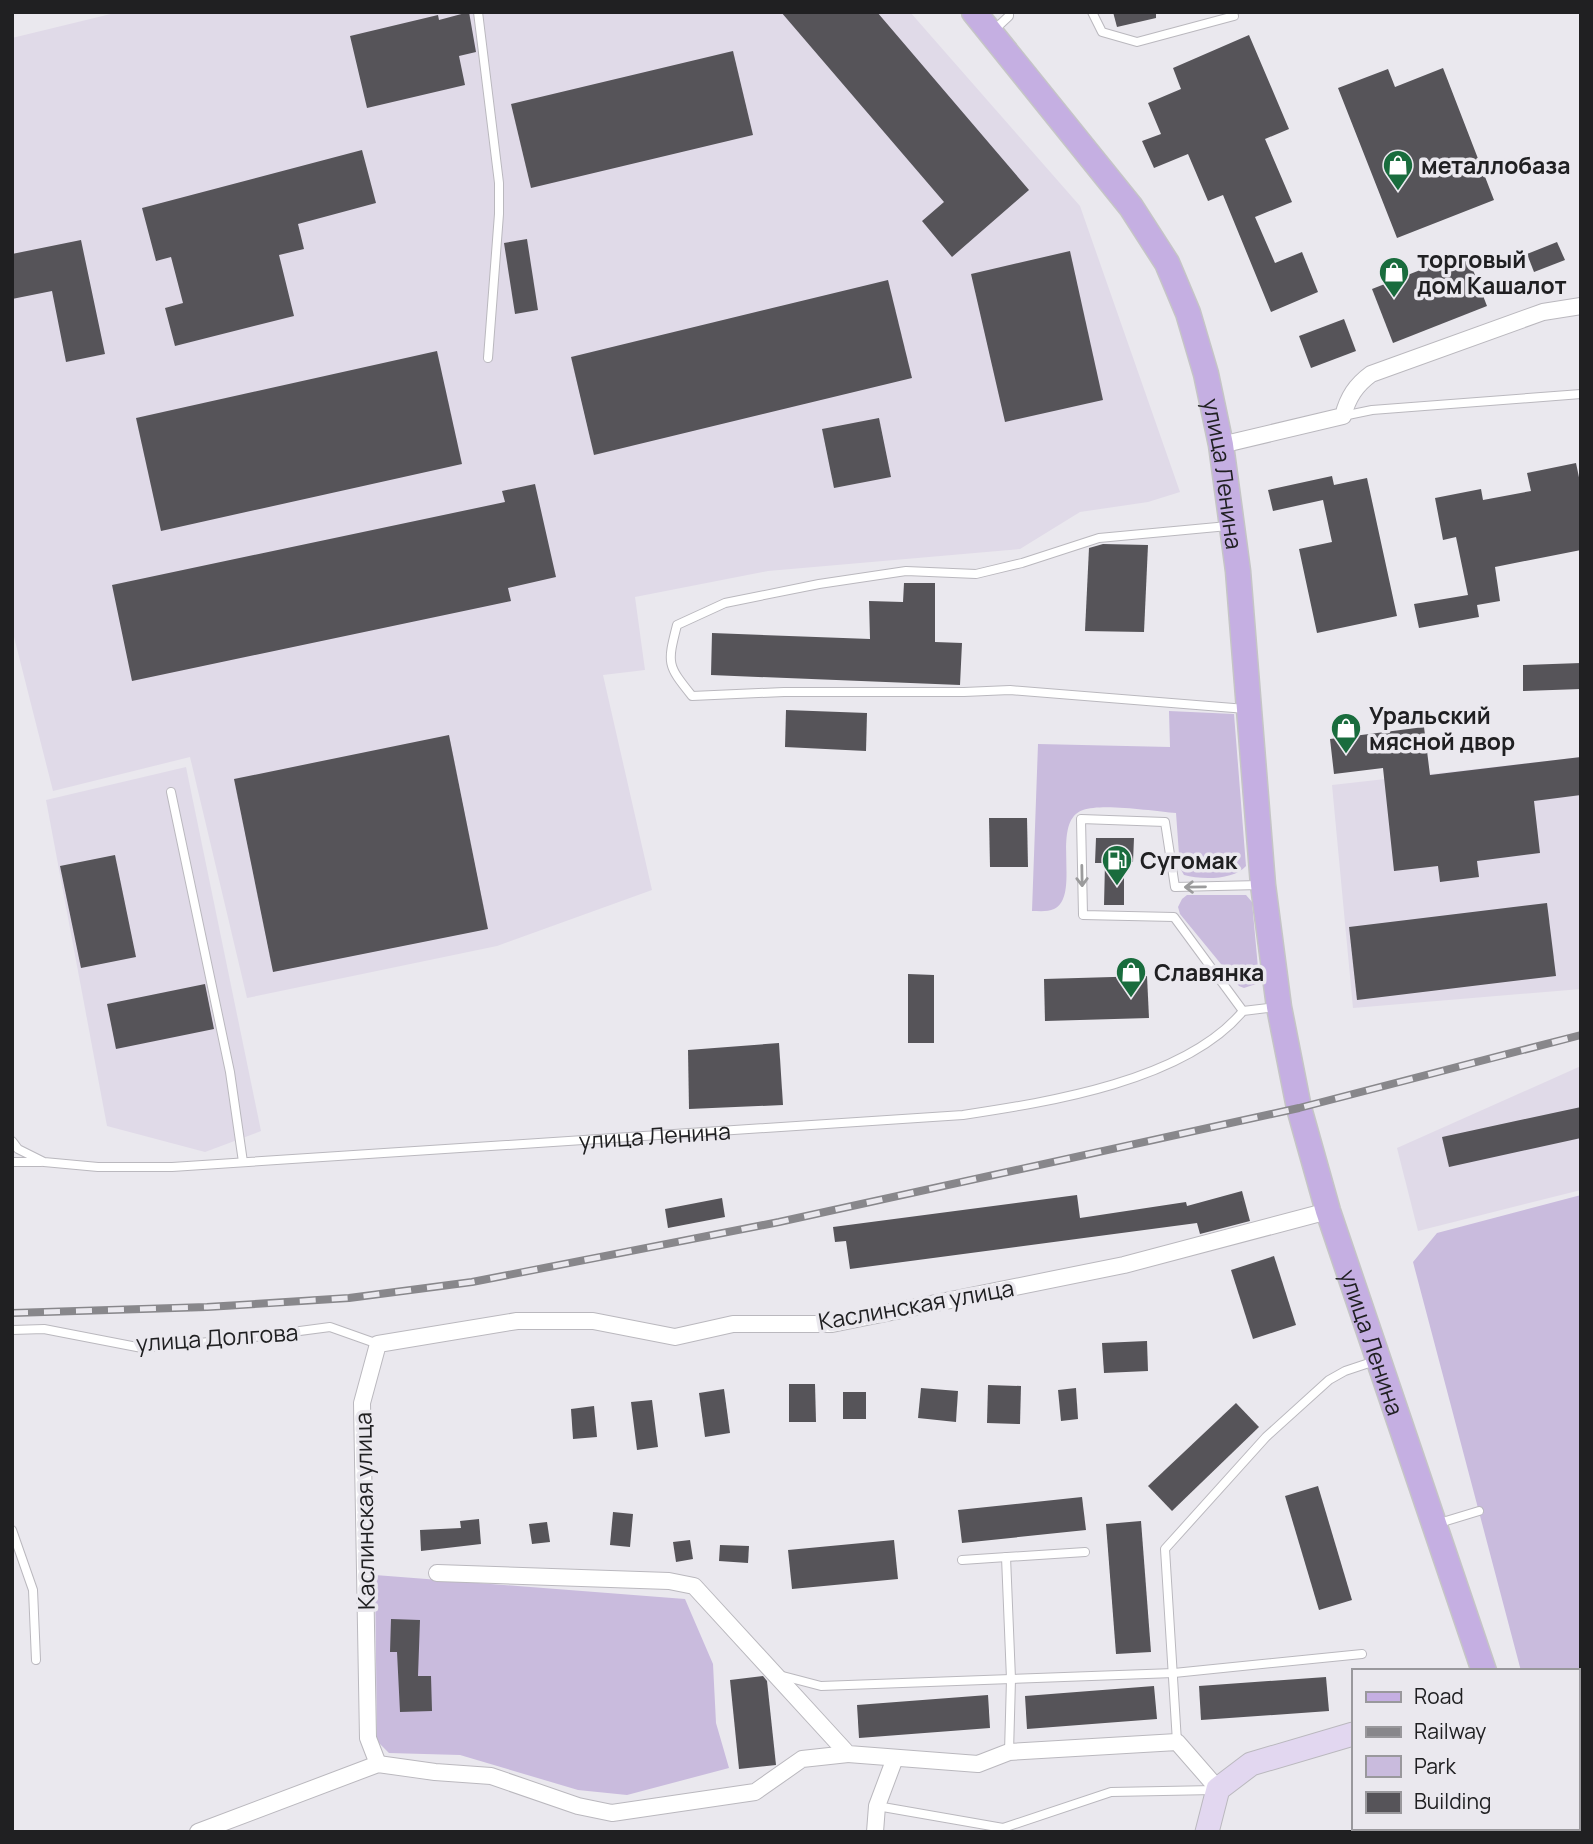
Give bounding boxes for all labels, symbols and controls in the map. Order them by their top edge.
shop icon: металлобаза [1381,148,1415,192]
place label: металлобаза [1421,149,1571,181]
place label: торговый дом Кашалот [1417,243,1567,301]
shop icon: торговый дом Кашалот [1377,255,1411,299]
street label: улица Ленина [1196,395,1251,551]
place label: Уральский мясной двор [1369,699,1515,757]
shop icon: Уральский мясной двор [1329,711,1363,755]
fuel station icon: Сугомак [1100,843,1134,887]
place label: Сугомак [1140,844,1238,876]
one-way arrow [1075,864,1089,887]
one-way arrow [1184,880,1207,893]
shop icon: Славянка [1114,955,1148,999]
place label: Славянка [1154,956,1264,988]
street label: улица Ленина [578,1114,732,1156]
street label: улица Ленина [1333,1265,1412,1419]
street label: Каслинская улица [816,1271,1016,1337]
street label: улица Долгова [135,1315,299,1359]
street label: Каслинская улица [346,1412,382,1610]
legend [1352,1669,1579,1830]
text: Road [1414,1682,1464,1710]
text: Railway [1414,1717,1486,1745]
text: Park [1414,1752,1456,1780]
text: Building [1414,1787,1491,1815]

